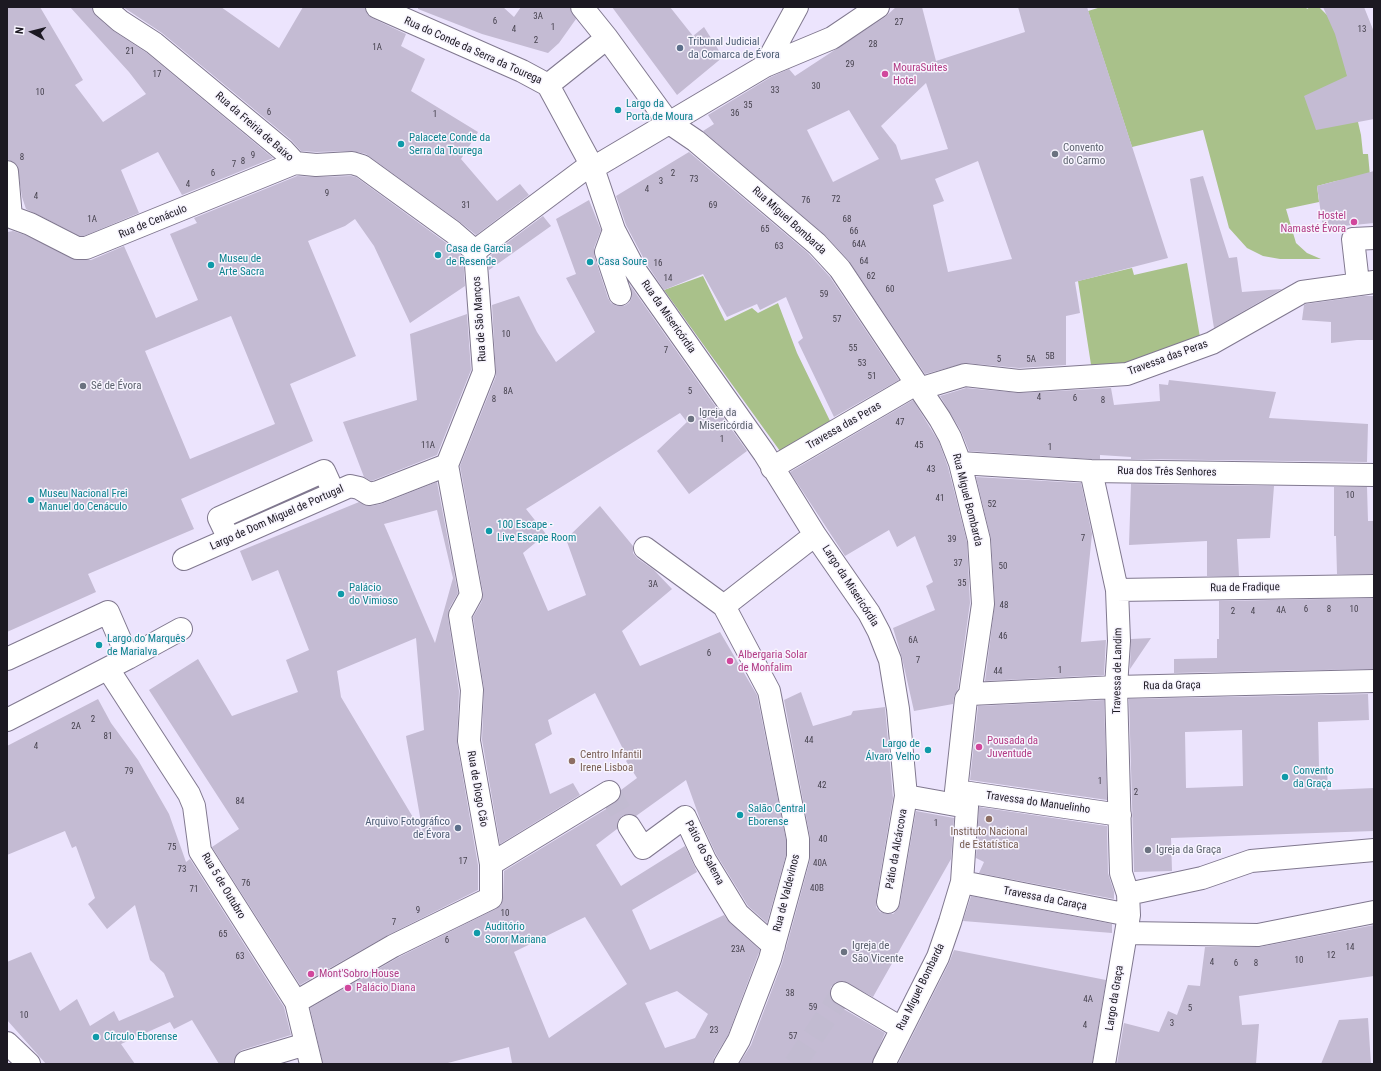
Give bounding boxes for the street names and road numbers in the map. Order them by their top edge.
street label: Rua do Conde da Serra da Tourega [402,15,544,87]
street label: Rua da Freiria de Baixo [212,90,296,164]
street label: Rua Miguel Bombarda [749,184,829,258]
street label: Rua de Cenáculo [117,202,189,242]
street label: Rua de São Manços [470,276,490,362]
street label: Rua da Misericórdia [638,278,698,356]
street label: Travessa das Peras [1126,337,1210,379]
street label: Travessa das Peras [804,399,884,453]
street label: Rua Miguel Bombarda [949,452,985,548]
street label: Rua dos Três Senhores [1117,465,1217,479]
street label: Largo de Dom Miguel de Portugal [208,483,346,553]
street label: Largo da Misericórdia [819,543,881,629]
street label: Rua de Fradique [1210,581,1280,595]
street label: Travessa de Landim [1111,628,1125,714]
street label: Rua da Graça [1143,679,1201,693]
street label: Rua de Diogo Cão [464,750,490,828]
street label: Travessa do Manuelinho [985,789,1091,817]
street label: Pátio da Alcárcova [883,808,911,890]
street label: Pátio do Salema [682,819,726,887]
street label: Rua 5 de Outubro [198,851,248,921]
street label: Rua de Valdevinos [771,853,803,933]
street label: Travessa da Caraça [1002,884,1088,914]
street label: Rua Miguel Bombarda [894,941,948,1033]
street label: Largo da Graça [1103,965,1127,1031]

